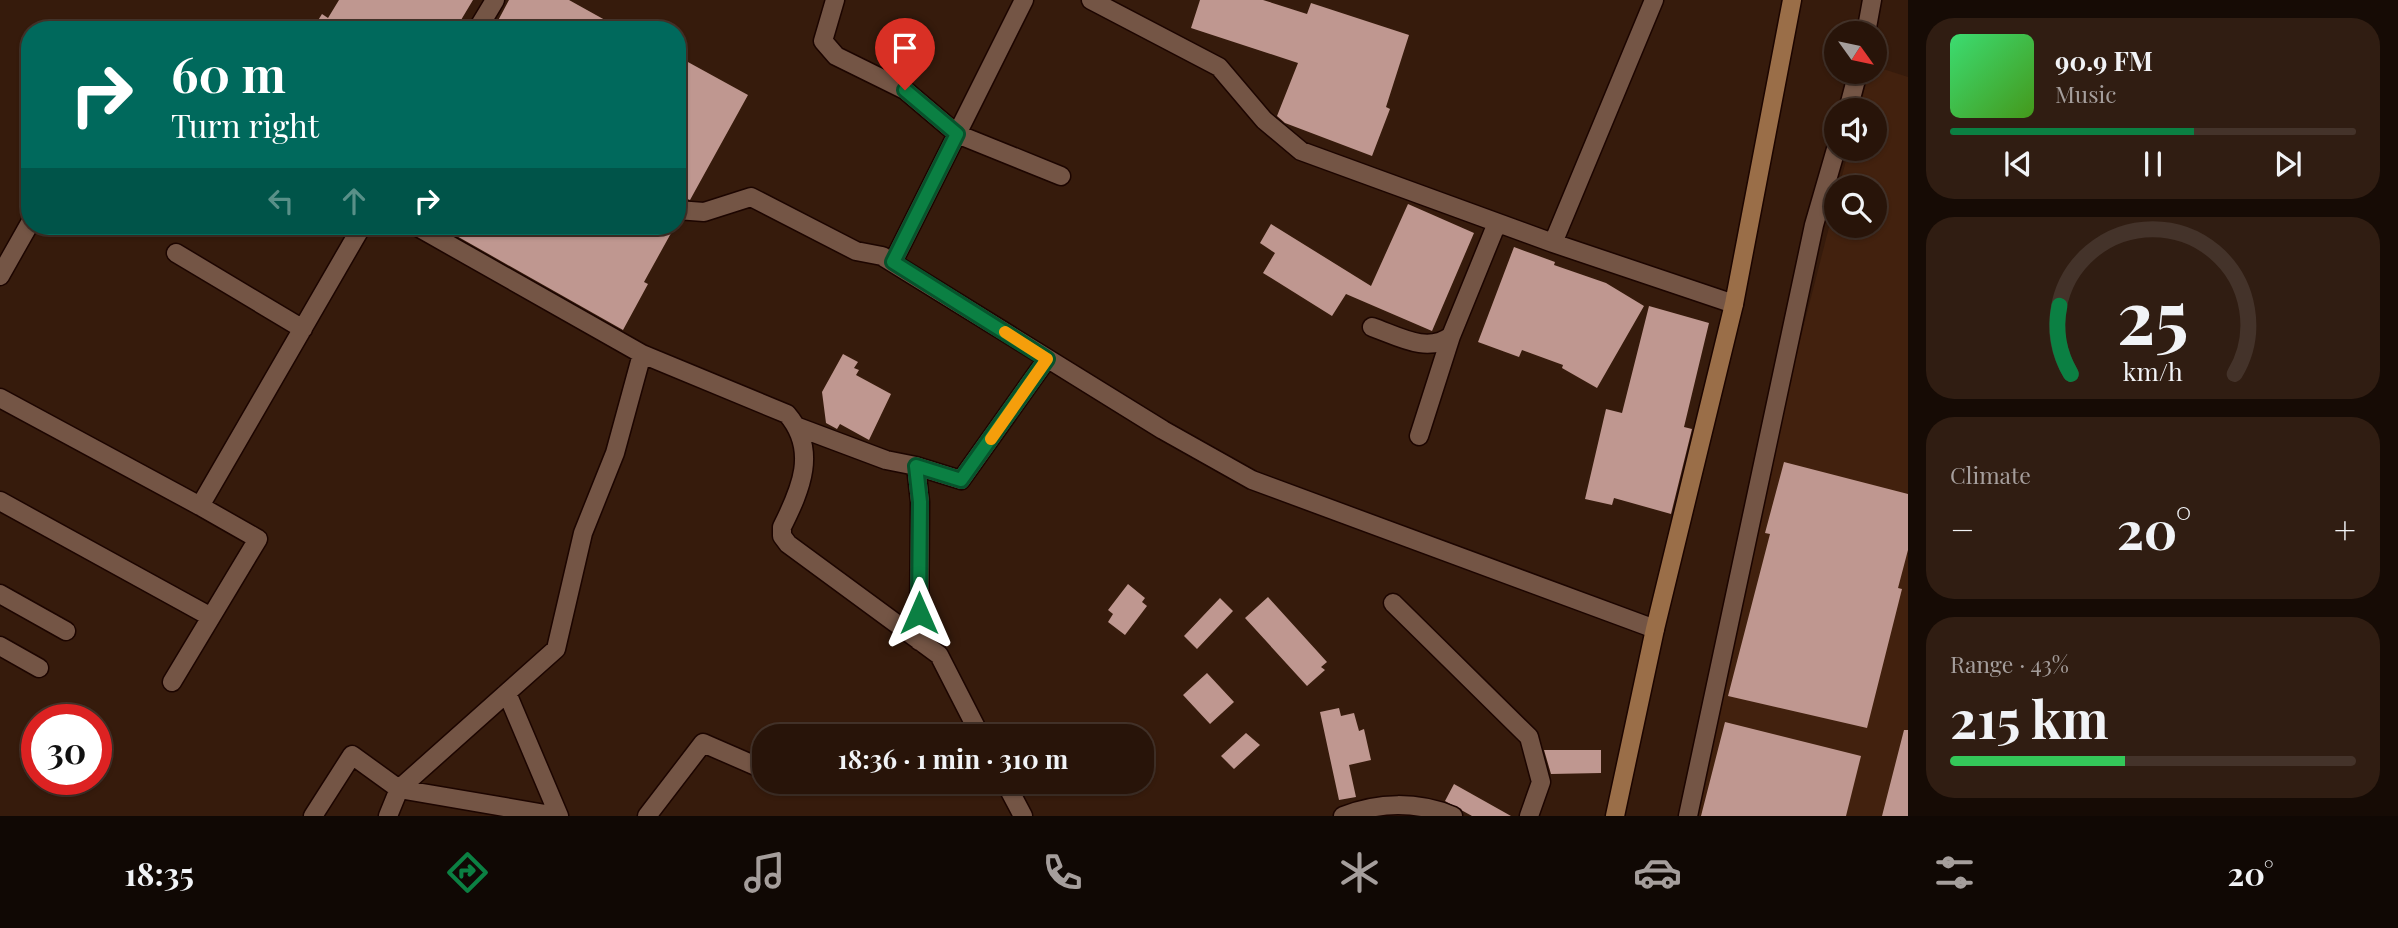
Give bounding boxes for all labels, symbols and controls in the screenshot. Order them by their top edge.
pin [875,18,935,90]
north arrow [1824,21,1886,84]
map controls [1824,21,1887,238]
icon: arrive [886,29,924,67]
text: 60 m [171,40,286,105]
text: 90.9 FM [2055,43,2153,78]
icon: right [56,49,147,140]
text: Music [2055,78,2116,109]
button: sound [1824,98,1887,161]
text: Turn right [171,103,319,146]
icon: previous [1999,145,2037,183]
icon: pause [2134,145,2172,183]
icon: next [2269,145,2307,183]
button: search [1824,175,1887,238]
icon: left [262,182,300,220]
icon: ahead [335,182,373,220]
icon: right [408,182,446,220]
text: 25 [2117,266,2189,363]
text: km/h [2123,354,2183,387]
text: Climate [1950,459,2031,490]
text: 20° [2117,494,2192,563]
text: − [1950,503,1975,554]
text: + [2334,503,2356,554]
position arrow [882,576,956,650]
text: Range · 43% [1950,648,2069,679]
text: 215 km [1950,683,2109,752]
speed limit sign: 30 [21,704,112,795]
text: 18:36 · 1 min · 310 m [838,741,1068,776]
icon: directions [443,848,492,897]
icon: music [740,848,789,897]
icon: phone [1038,848,1087,897]
icon: climate [1335,848,1384,897]
icon: car [1633,848,1682,897]
icon: filters [1930,848,1979,897]
text: 18:35 [124,851,194,894]
text: 20° [2228,851,2274,894]

